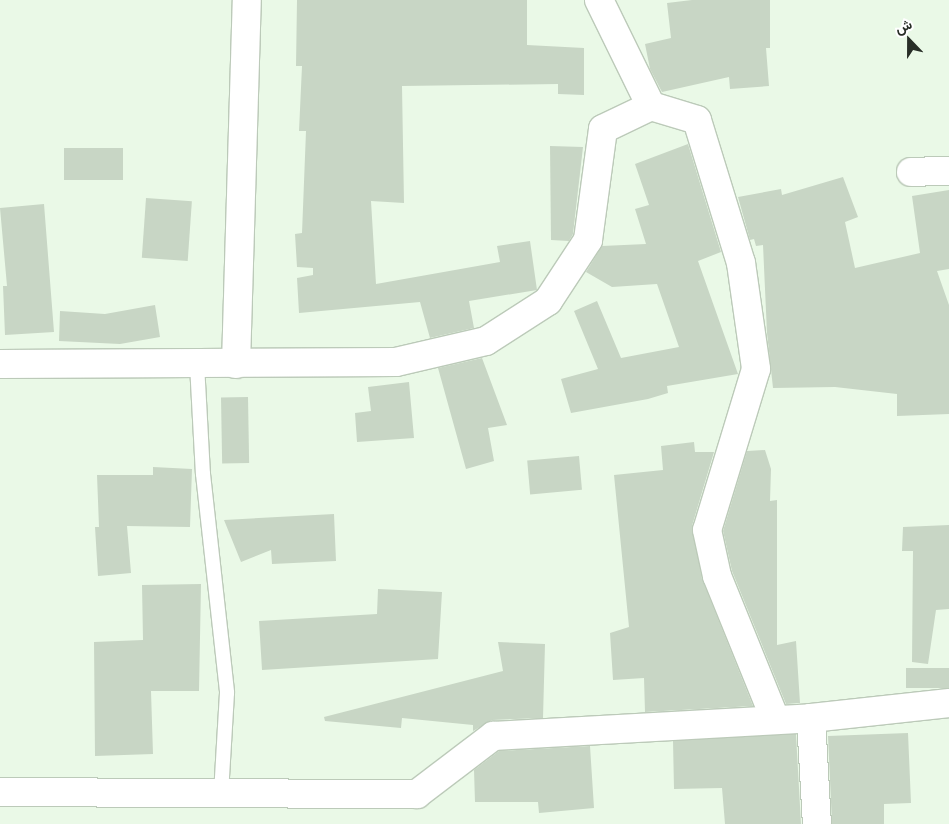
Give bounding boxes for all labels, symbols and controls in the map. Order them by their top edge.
north arrow [884,15,934,65]
text: ش [892,15,915,38]

